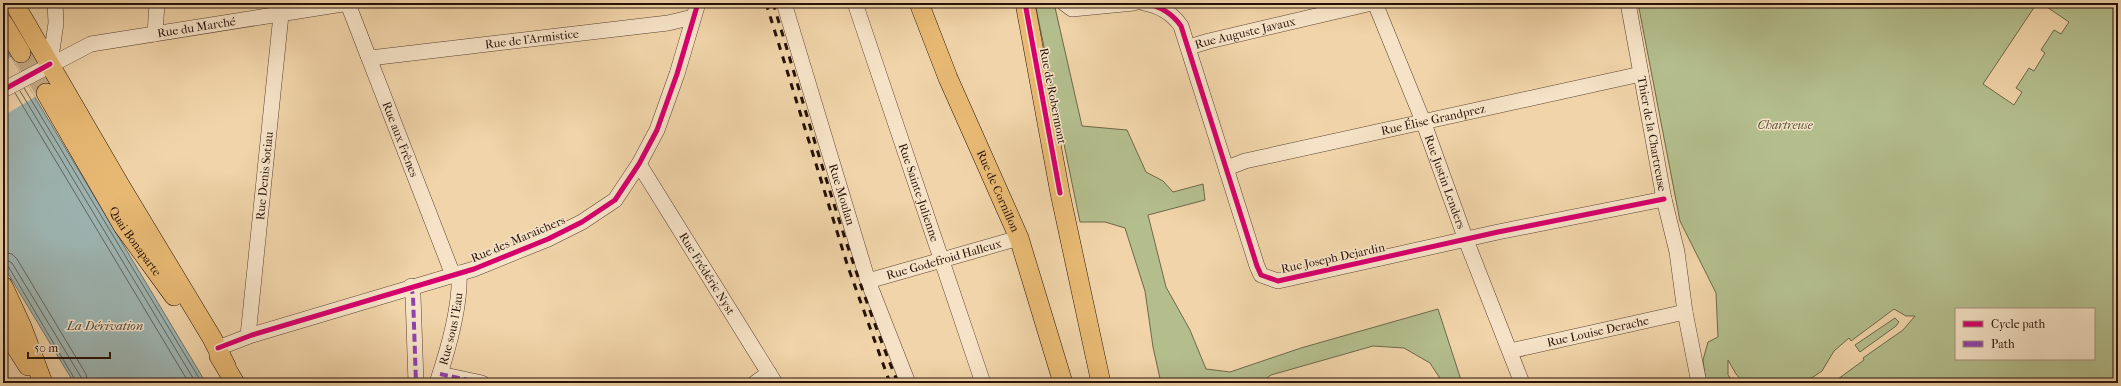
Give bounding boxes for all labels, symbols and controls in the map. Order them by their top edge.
street label: Rue du Marché [156,14,237,40]
street label: Rue Auguste Javaux [1193,14,1298,52]
street label: Rue de l'Armistice [484,27,579,51]
street label: Rue de Robermont [1037,47,1069,146]
street label: Thier de la Chartreuse [1635,75,1669,193]
street label: Rue aux Frênes [379,100,422,179]
street label: Rue Élise Grandprez [1380,101,1487,138]
park label: Chartreuse [1757,118,1814,132]
street label: Rue Denis Sotiau [253,131,276,221]
street label: Rue Justin Lenders [1422,133,1469,231]
street label: Rue Sainte-Julienne [896,141,942,244]
street label: Rue de Cornillon [974,148,1022,234]
street label: Rue Moulan [826,162,858,227]
street label: Quai Bonaparte [106,204,164,279]
street label: Rue des Maraîchers [469,213,568,265]
street label: Rue Frédéric Nyst [676,230,738,318]
street label: Rue Godefroid Halleux [885,236,1004,282]
street label: Rue Joseph Dejardin [1280,240,1386,276]
street label: Rue sous l'Eau [436,292,466,367]
legend [1955,308,2095,360]
street label: Rue Louise Derache [1546,313,1650,350]
text: Cycle path [1991,317,2046,331]
water label: La Dérivation [66,318,143,333]
scale bar [28,334,110,360]
text: Path [1991,337,2015,351]
text: 50 m [34,341,58,355]

